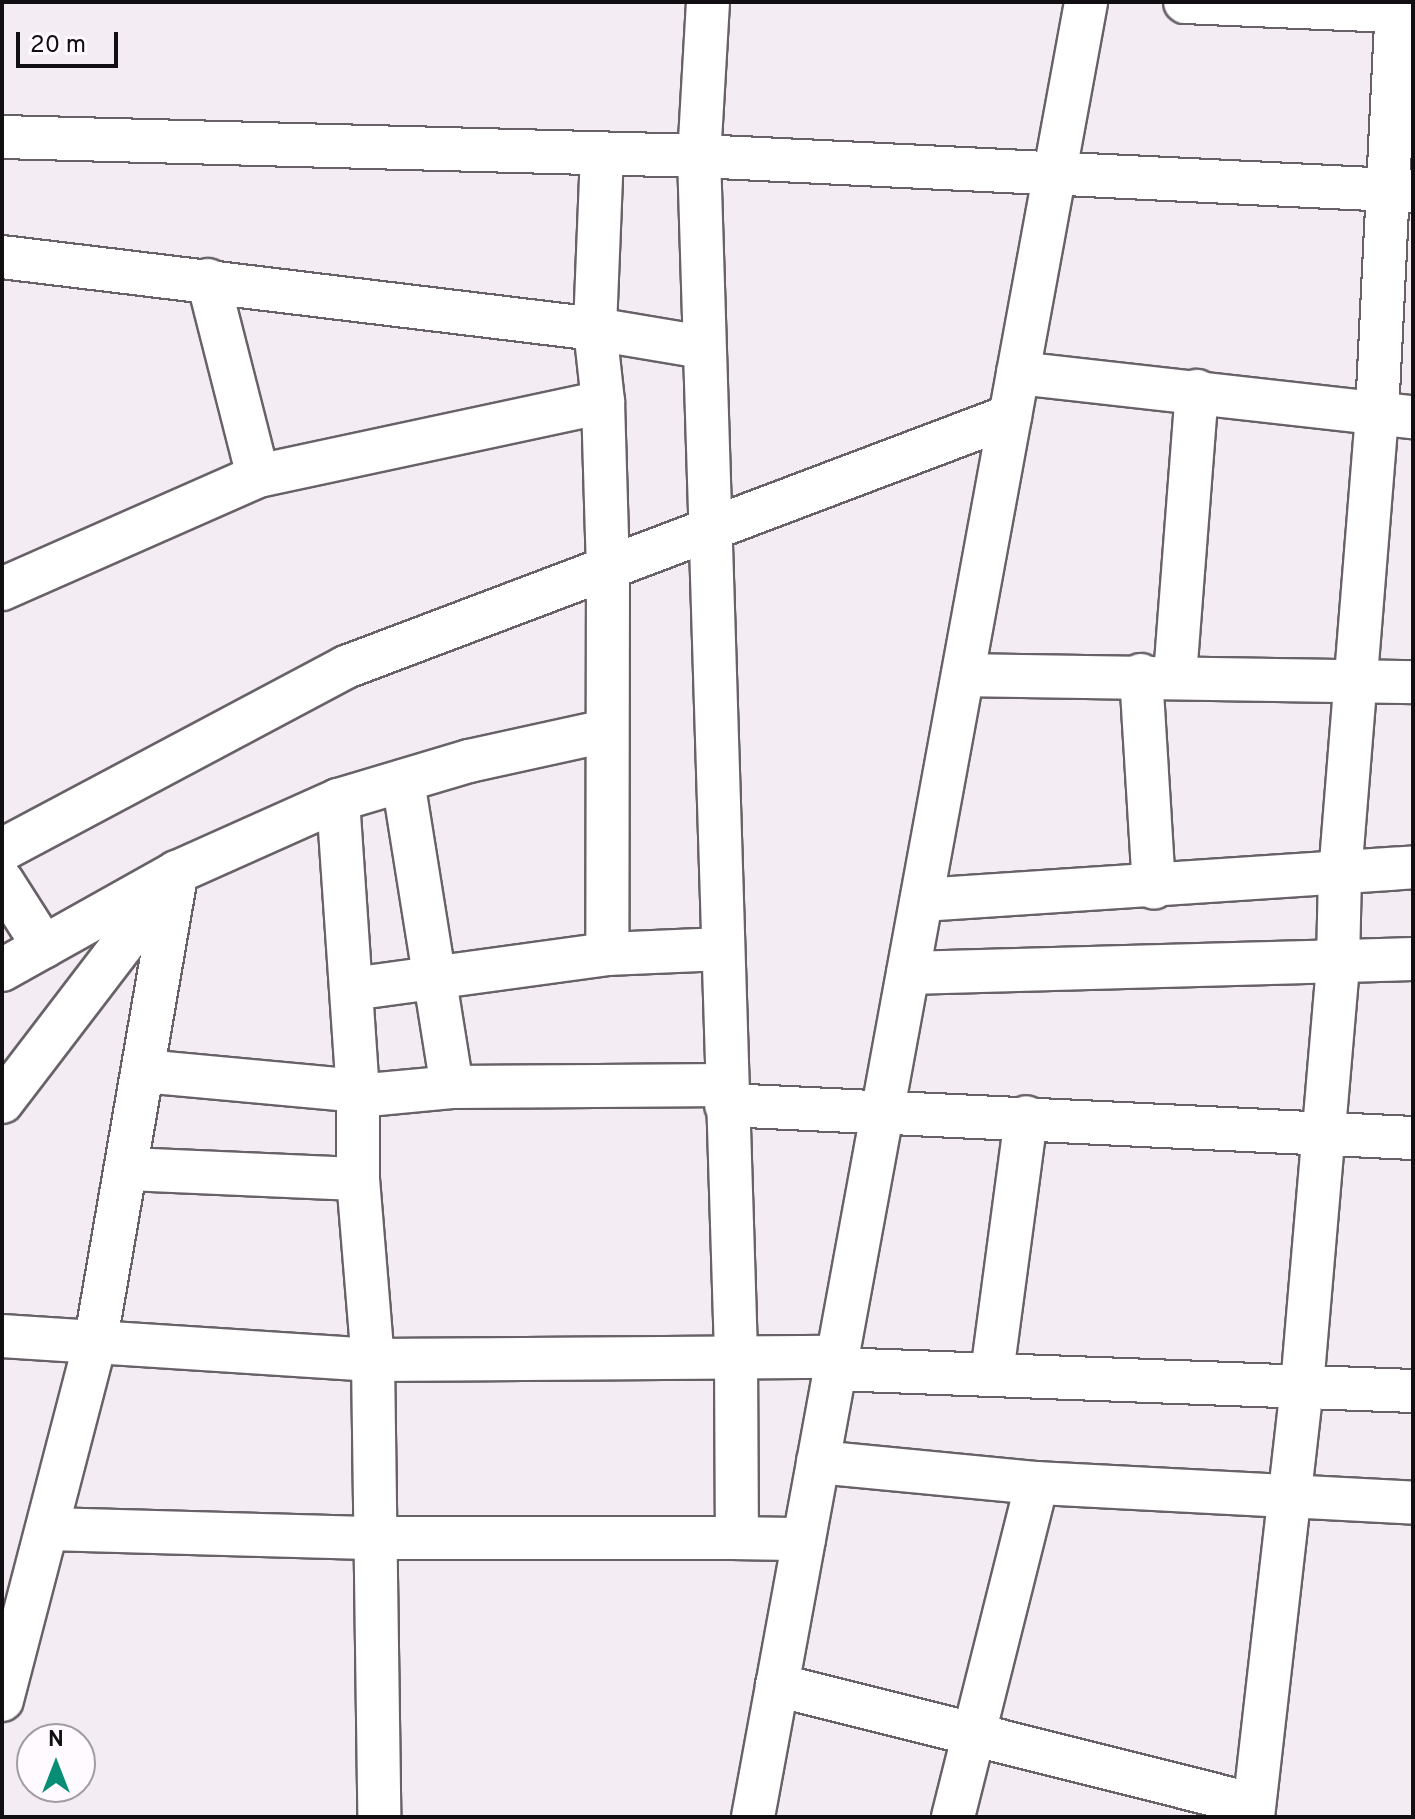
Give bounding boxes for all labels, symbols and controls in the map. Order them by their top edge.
scale bar [20,16,122,66]
text: 20 m [30,31,86,61]
north arrow [16,1723,96,1803]
text: N [48,1727,64,1754]

